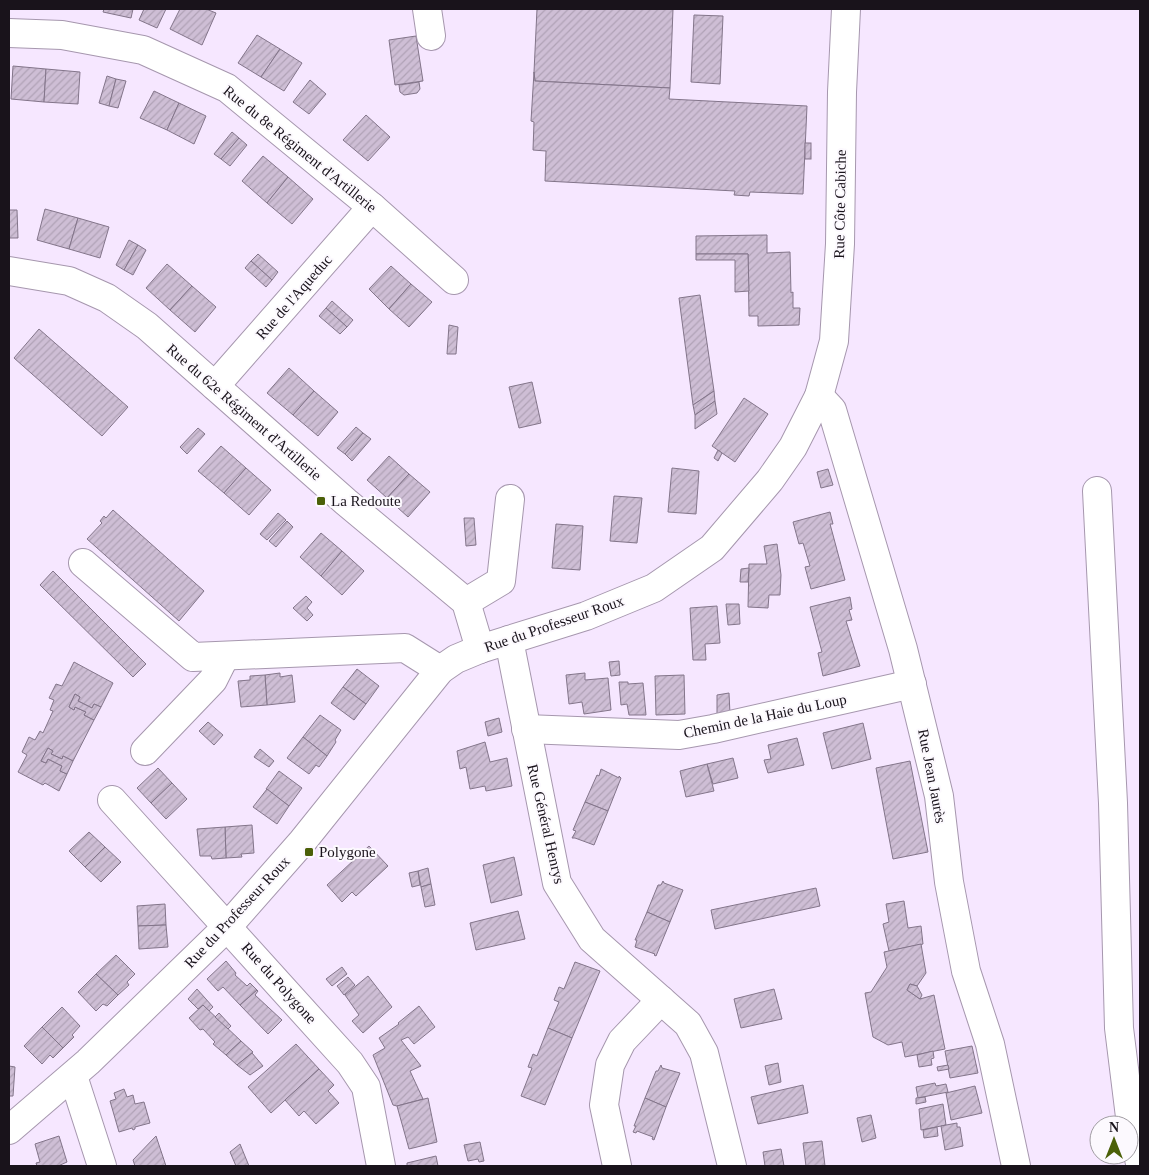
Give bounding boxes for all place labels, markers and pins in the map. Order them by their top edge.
place label: La Redoute [331,493,401,509]
marker: La Redoute [315,495,327,507]
place label: Polygone [319,844,376,860]
marker: Polygone [303,846,315,858]

